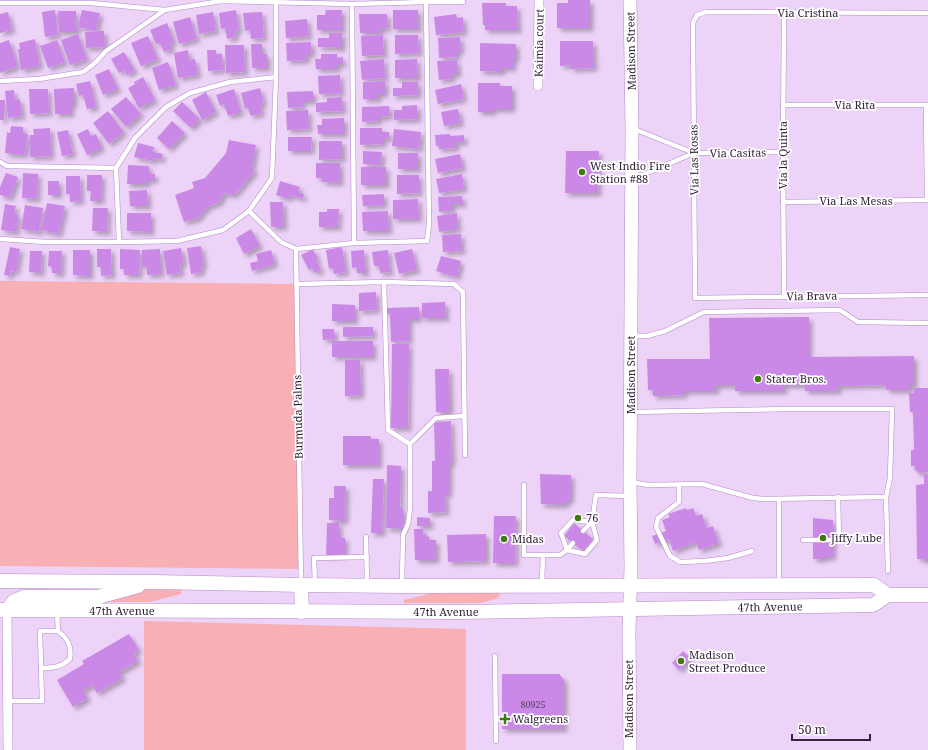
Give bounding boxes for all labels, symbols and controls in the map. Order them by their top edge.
street label: Via Cristina [777,5,839,20]
street label: Kaimia court [530,9,547,77]
street label: Madison Street [622,11,639,91]
street label: Via Rita [835,97,875,112]
street label: Via la Quinta [775,121,790,189]
street label: Via Las Rosas [685,125,702,195]
street label: Via Casitas [710,145,766,160]
place label: West Indio Fire Station #88 [590,158,670,186]
marker: West Indio Fire Station #88 [577,167,587,177]
street label: Via Las Mesas [819,193,893,208]
street label: Via Brava [786,288,838,303]
street label: Madison Street [623,336,638,414]
place label: Stater Bros. [766,371,827,386]
marker: Stater Bros. [753,374,763,384]
street label: Burmuda Palms [289,375,306,459]
place label: 76 [586,510,598,525]
marker: 76 [573,513,583,523]
place label: Jiffy Lube [830,530,882,545]
place label: Midas [512,531,544,546]
marker: Jiffy Lube [818,533,828,543]
marker: Midas [499,534,509,544]
street label: 47th Avenue [737,598,803,615]
street label: 47th Avenue [89,603,155,618]
street label: 47th Avenue [413,604,479,619]
place label: Madison Street Produce [689,647,766,675]
marker: Madison Street Produce [676,656,686,666]
street label: Madison Street [621,660,636,738]
house number: 80925 [520,698,546,711]
place label: Walgreens [513,711,568,726]
marker: Walgreens [500,714,510,724]
scale bar [792,716,870,742]
text: 50 m [798,721,826,738]

